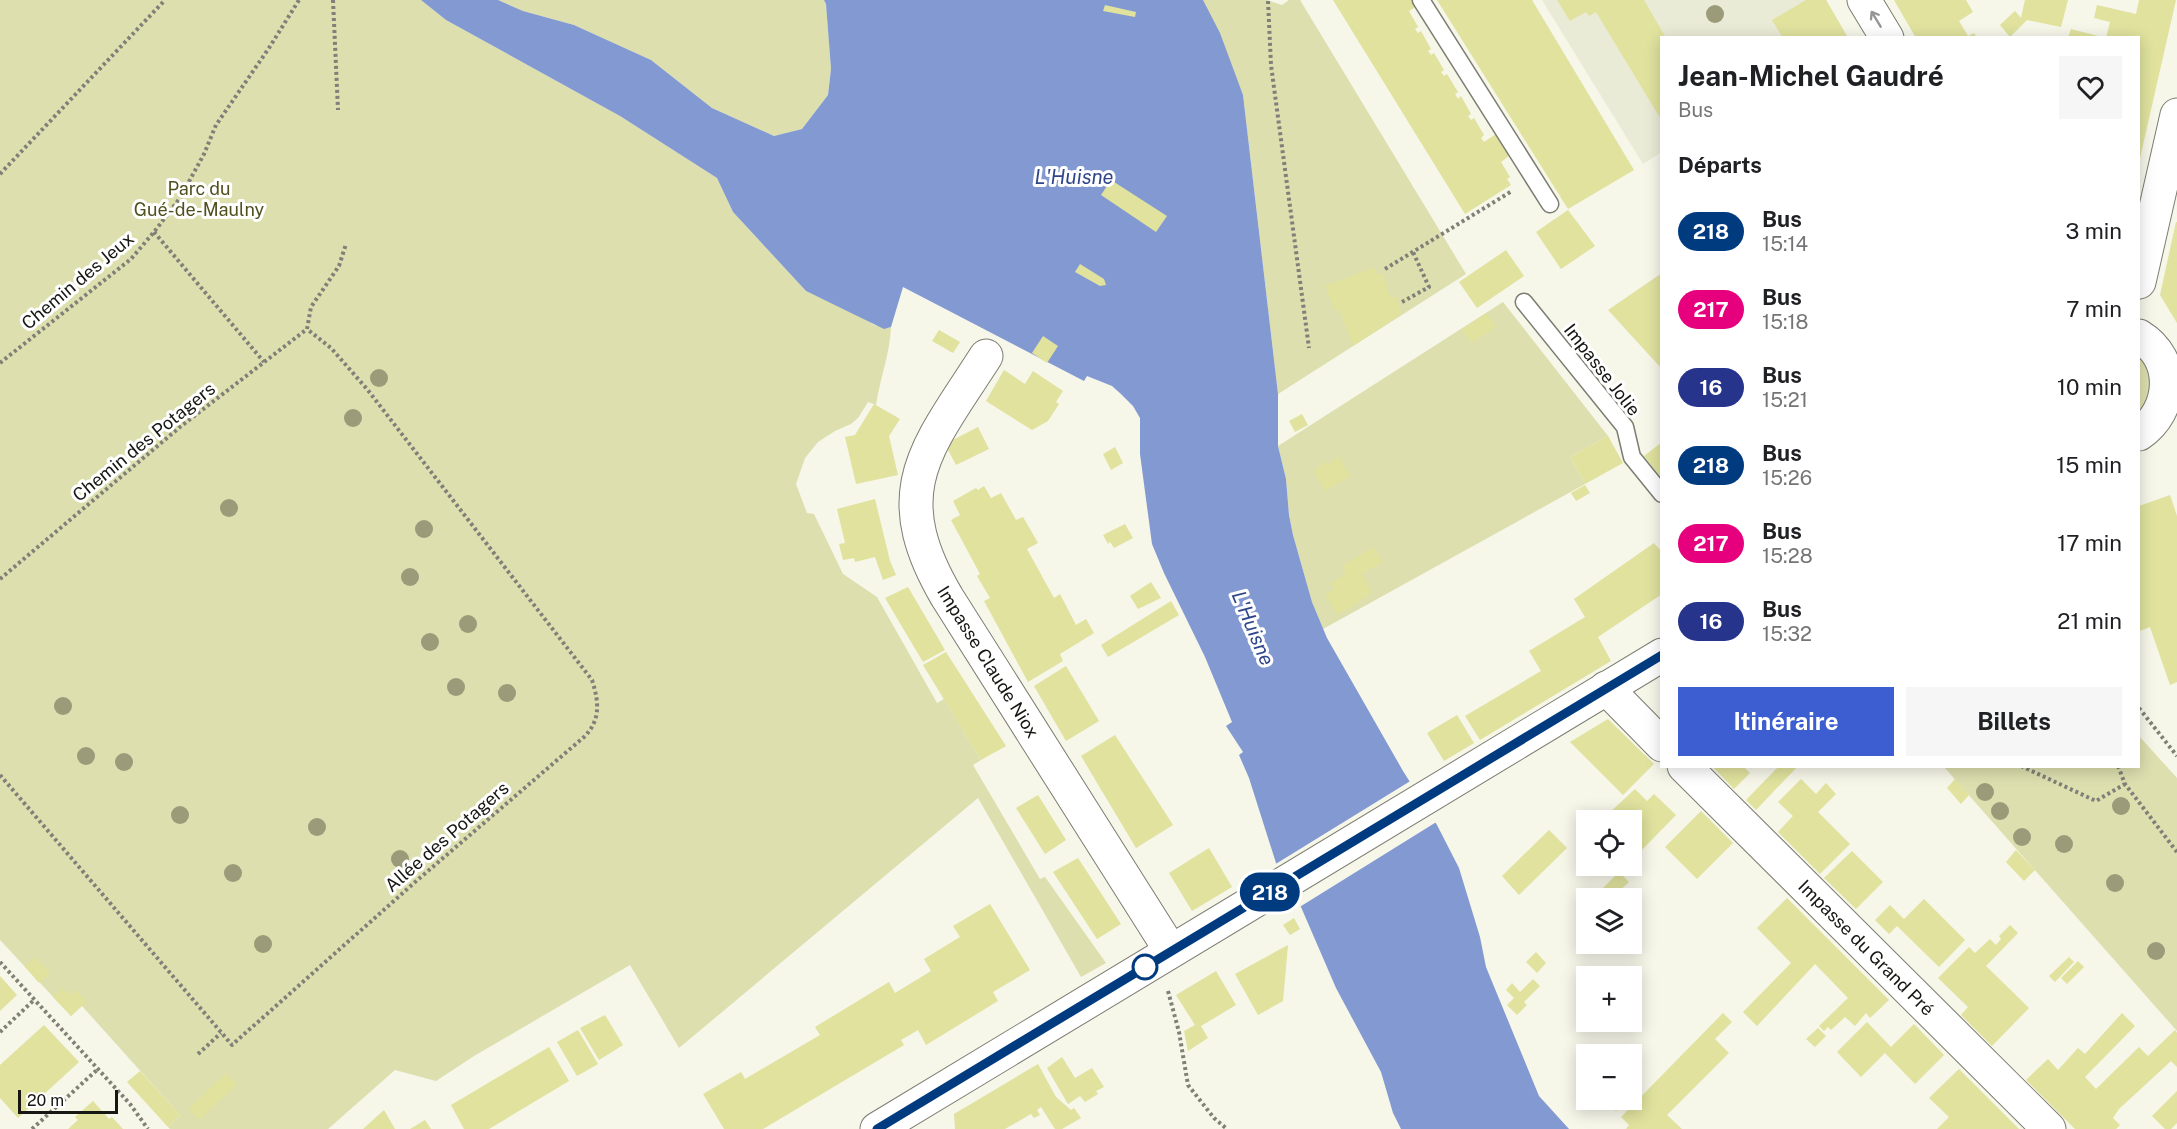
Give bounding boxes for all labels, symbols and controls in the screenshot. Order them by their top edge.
one-way arrow [1869,11,1881,28]
button: heart [2059,56,2122,119]
text: Jean-Michel Gaudré [1678,59,1944,92]
text: Bus [1678,98,1713,122]
text: Départs [1678,152,1762,178]
water label: L'Huisne [1035,165,1114,189]
park label: Parc du Gué-de-Maulny [134,178,265,220]
text: Bus [1762,206,1802,232]
text: 3 min [2065,218,2122,244]
text: 218 [1693,219,1729,244]
street label: Chemin des Jeux [17,228,138,334]
text: 15:14 [1762,232,1808,256]
text: Bus [1762,284,1802,310]
text: 7 min [2066,296,2122,322]
text: 217 [1693,297,1729,322]
text: 15:18 [1762,310,1809,334]
street label: Impasse Jolie [1560,320,1645,420]
text: Bus [1762,362,1802,388]
text: 10 min [2057,374,2122,400]
text: 16 [1700,375,1722,400]
street label: Chemin des Potagers [68,378,219,505]
text: 15:21 [1762,388,1808,412]
text: Bus [1762,440,1802,466]
text: 15 min [2056,452,2122,478]
text: 218 [1693,453,1729,478]
text: 15:26 [1762,466,1812,490]
text: Bus [1762,518,1802,544]
text: 17 min [2057,530,2122,556]
text: 217 [1693,531,1729,556]
text: 15:28 [1762,544,1813,568]
street label: Impasse Claude Niox [933,582,1044,741]
water label: L'Huisne [1227,587,1280,669]
text: Bus [1762,596,1802,622]
text: 21 min [2057,608,2122,634]
text: 16 [1700,609,1722,634]
text: 15:32 [1762,622,1812,646]
button: Itinéraire [1678,687,1894,756]
button: Billets [1906,687,2122,756]
street label: Allée des Potagers [381,777,513,896]
map controls [1576,810,1642,1110]
button: locate [1576,810,1642,876]
line badge: 218 [1236,872,1304,912]
street label: Impasse du Grand Pré [1794,876,1938,1020]
text: 218 [1252,880,1288,905]
button: layers [1576,888,1642,954]
unlabelled marker [1132,954,1158,980]
button: + [1576,966,1642,1032]
button: − [1576,1044,1642,1110]
scale bar [18,1087,118,1114]
text: 20 m [27,1091,64,1110]

